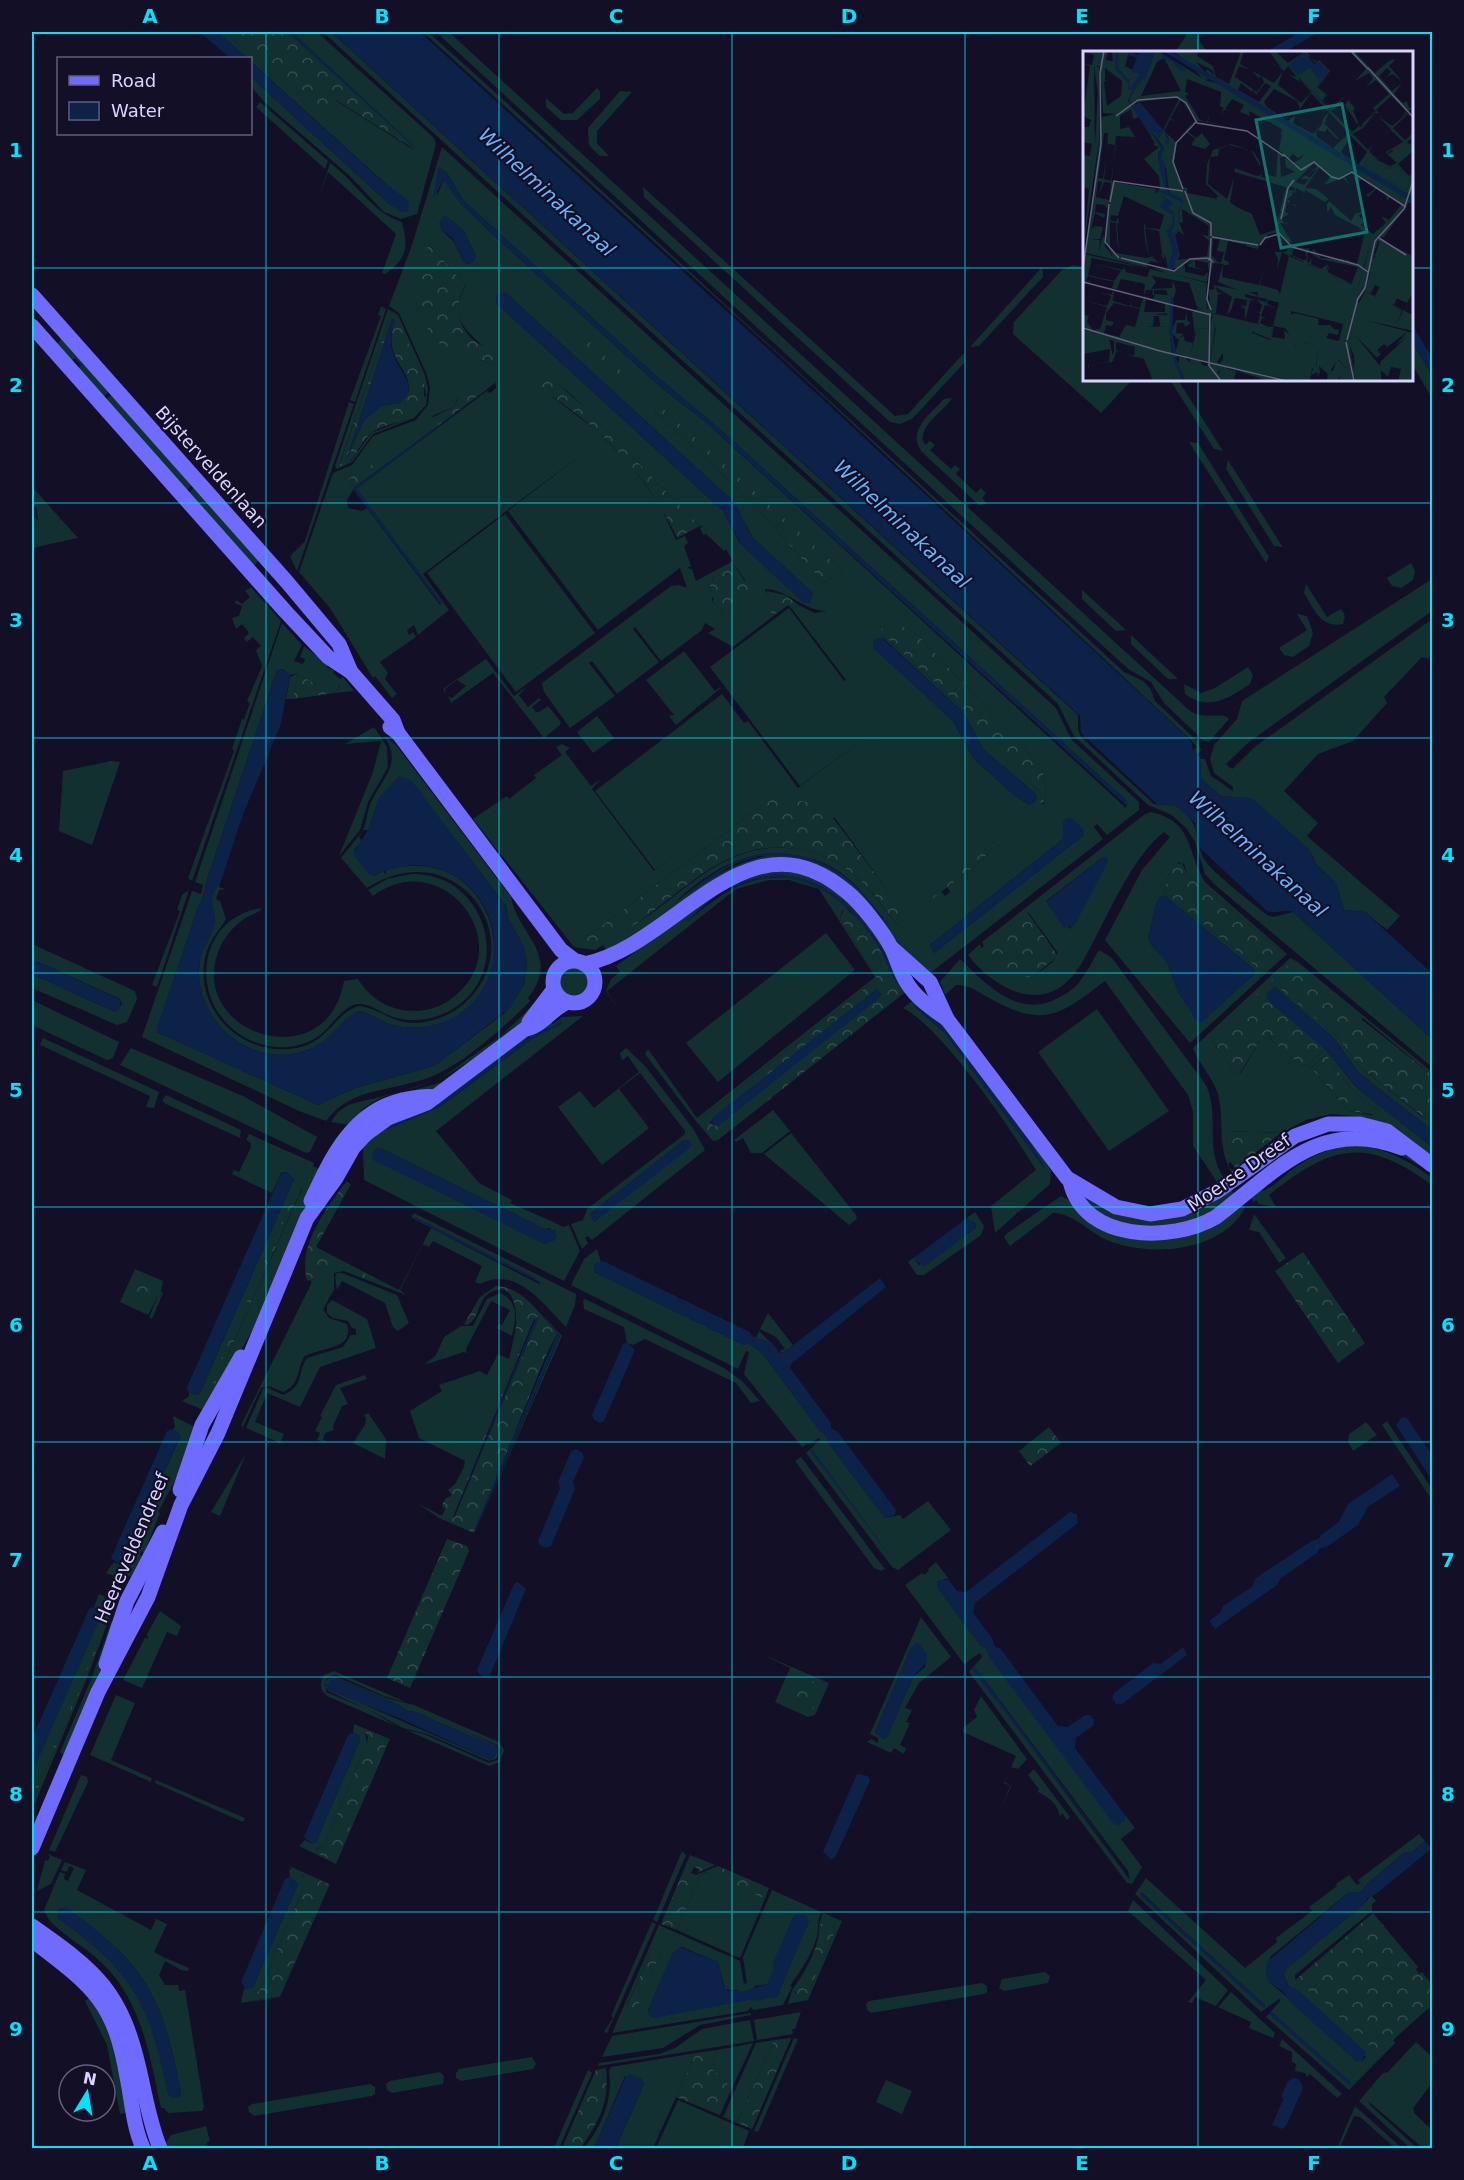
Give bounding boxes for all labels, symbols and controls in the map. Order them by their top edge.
text: A [142,4,158,28]
text: B [374,4,390,28]
text: C [609,4,623,28]
text: D [841,4,857,28]
text: E [1075,4,1089,28]
text: F [1307,4,1321,28]
inset map [1083,51,1413,381]
legend [57,57,252,135]
text: Road [111,70,156,91]
text: Water [111,100,165,121]
water label: Wilhelminakanaal [474,123,621,262]
text: 1 [9,138,23,162]
text: 1 [1441,138,1455,162]
text: 2 [9,373,23,397]
text: 2 [1441,373,1455,397]
street label: Bijsterveldenlaan [151,402,271,532]
water label: Wilhelminakanaal [829,455,976,594]
text: 3 [9,608,23,632]
text: 3 [1441,608,1455,632]
water label: Wilhelminakanaal [1184,786,1332,923]
text: 4 [9,843,23,867]
text: 4 [1441,843,1455,867]
text: 5 [9,1078,23,1102]
text: 5 [1441,1078,1455,1102]
street label: Moerse Dreef [1183,1129,1295,1216]
text: 6 [9,1313,23,1337]
text: 6 [1441,1313,1455,1337]
street label: Heereveldendreef [90,1469,173,1626]
text: 7 [9,1548,23,1572]
text: 7 [1441,1548,1455,1572]
text: 8 [9,1782,23,1806]
text: 8 [1441,1782,1455,1806]
text: 9 [9,2017,23,2041]
text: 9 [1441,2017,1455,2041]
north arrow [57,2063,117,2123]
text: N [81,2068,98,2089]
text: A [142,2151,158,2175]
text: B [374,2151,390,2175]
text: C [609,2151,623,2175]
text: D [841,2151,857,2175]
text: E [1075,2151,1089,2175]
text: F [1307,2151,1321,2175]

